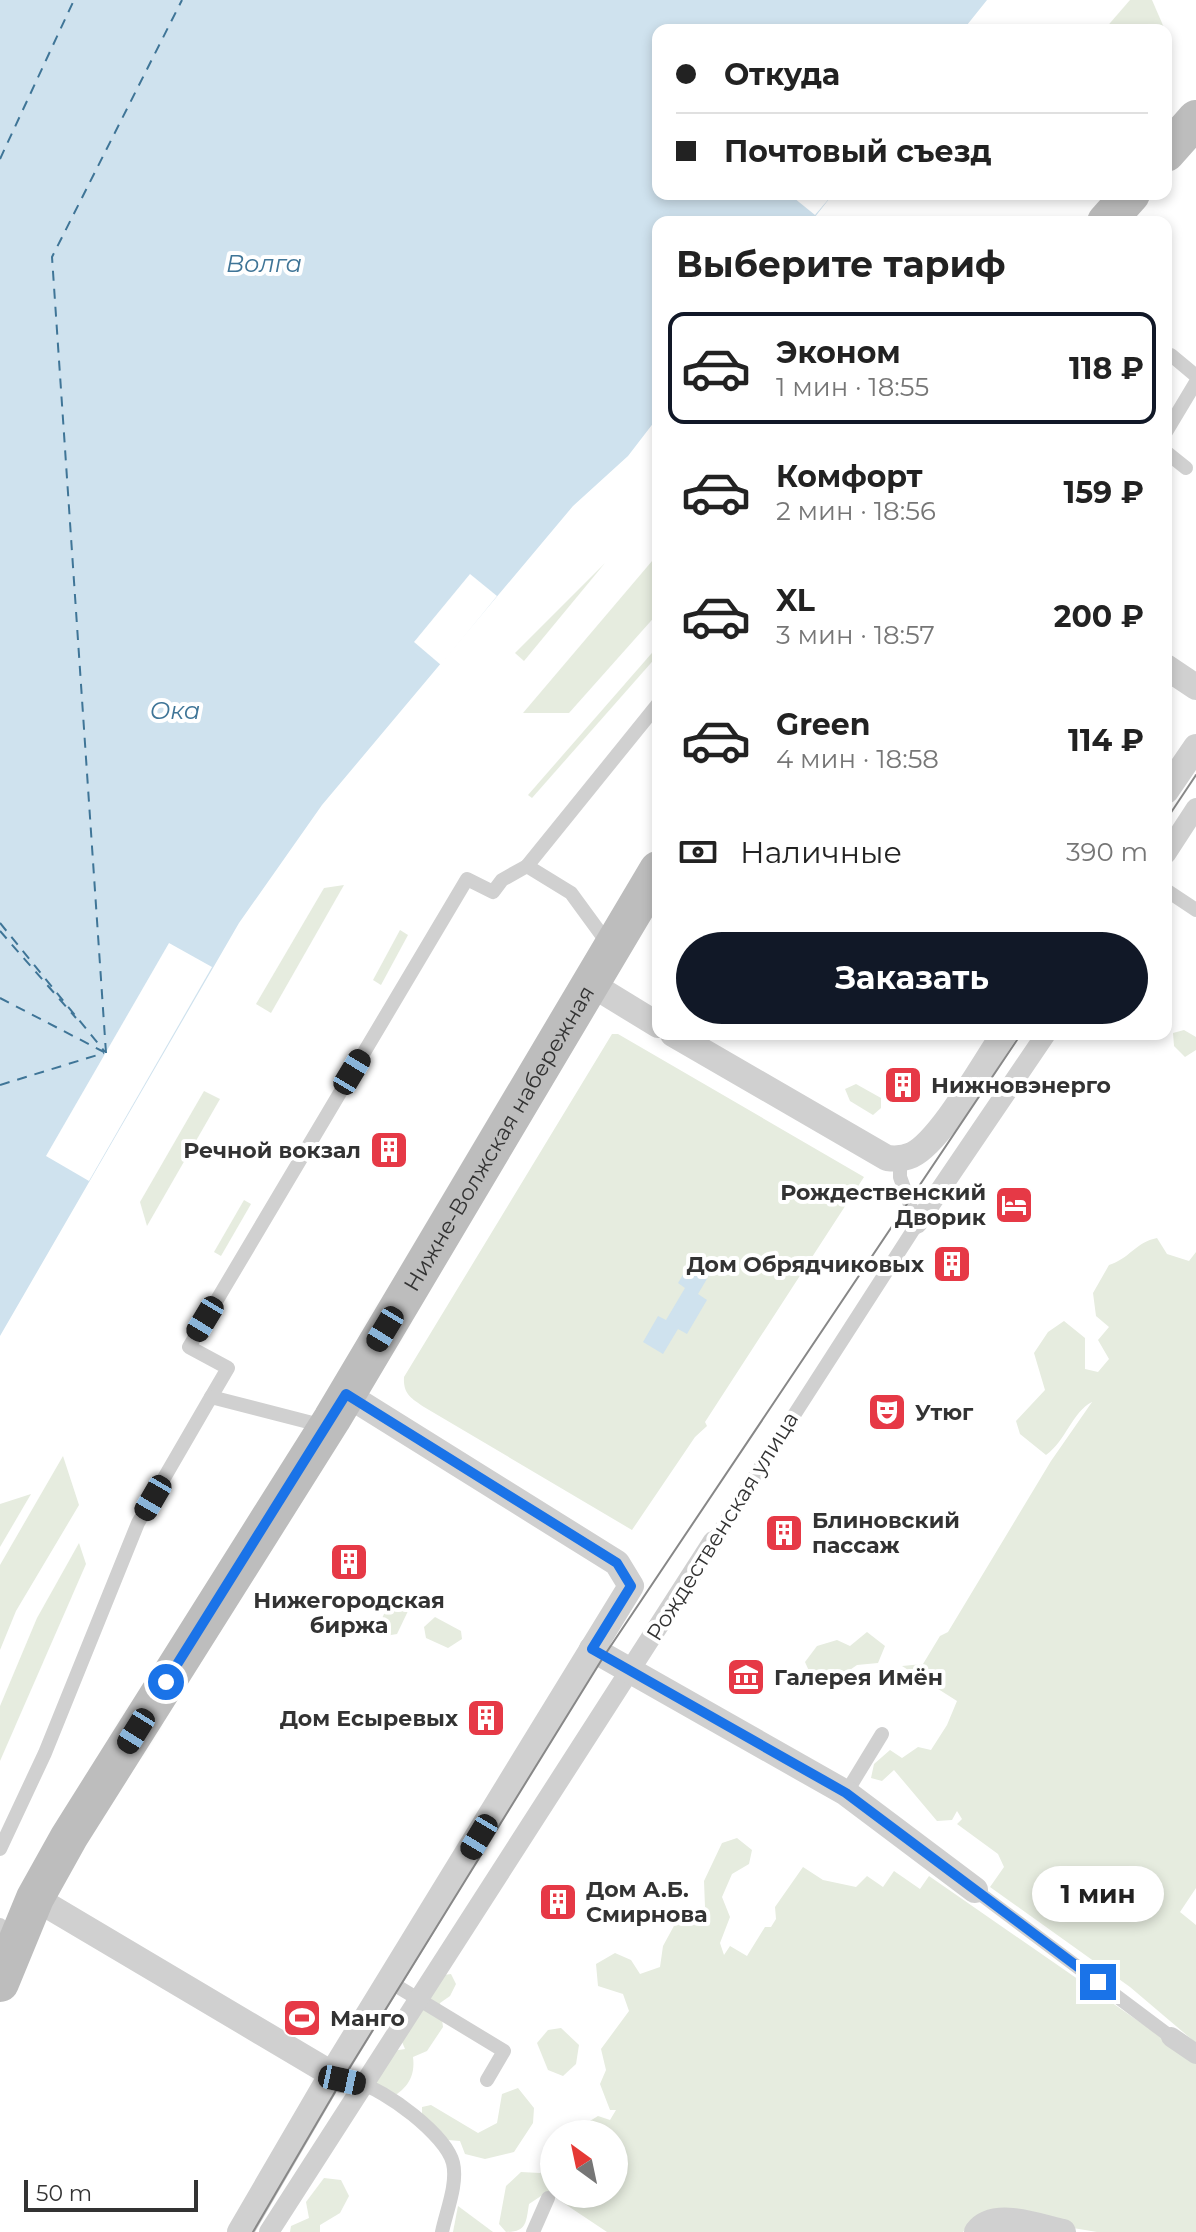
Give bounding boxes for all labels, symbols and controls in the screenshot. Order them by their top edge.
text: Откуда [724,56,840,93]
text: Почтовый съезд [724,133,992,170]
text: Выберите тариф [676,242,1006,286]
water label: Волга [226,249,302,278]
icon: car [680,332,752,404]
text: Эконом [776,334,901,371]
text: 118 ₽ [1069,350,1144,387]
text: 1 мин · 18:55 [776,371,929,403]
icon: car [680,456,752,528]
text: Комфорт [776,458,923,495]
text: 159 ₽ [1064,474,1144,511]
text: 2 мин · 18:56 [776,495,936,527]
icon: car [680,580,752,652]
text: XL [776,582,815,619]
text: 200 ₽ [1054,598,1144,635]
text: 3 мин · 18:57 [776,619,935,651]
water label: Ока [150,696,200,725]
icon: car [680,704,752,776]
text: Green [776,706,870,743]
text: 114 ₽ [1068,722,1144,759]
text: 4 мин · 18:58 [776,743,939,775]
icon: cash [676,830,720,874]
text: Наличные [740,834,902,871]
text: 390 m [1066,836,1148,868]
button: Заказать [676,932,1148,1024]
street label: Нижне-Волжская набережная [398,981,600,1296]
car [329,1045,375,1099]
building icon: Нижновэнерго [882,1064,924,1106]
place label: Нижновэнерго [931,1072,1111,1099]
building icon: Речной вокзал [368,1129,410,1171]
place label: Речной вокзал [183,1137,361,1164]
place label: Рождественский Дворик [780,1179,987,1231]
hotel icon: Рождественский Дворик [993,1184,1035,1226]
building icon: Дом Обрядчиковых [931,1243,973,1285]
place label: Дом Обрядчиковых [686,1251,924,1278]
car [182,1292,228,1346]
car [362,1302,408,1356]
theatre icon: Утюг [866,1391,908,1433]
place label: Утюг [915,1399,974,1426]
street label: Рождественская улица [641,1407,804,1646]
car [131,1471,175,1525]
place label: Блиновский пассаж [812,1507,960,1559]
building icon: Блиновский пассаж [763,1512,805,1554]
building icon: Нижегородская биржа [328,1541,370,1583]
place label: Нижегородская биржа [253,1587,445,1639]
museum icon: Галерея Имён [725,1656,767,1698]
route start [148,1664,184,1700]
place label: Галерея Имён [774,1664,943,1691]
building icon: Дом Есыревых [465,1697,507,1739]
car [113,1704,159,1758]
place label: Дом Есыревых [280,1705,458,1732]
car [456,1810,502,1864]
callout: 1 мин [1032,1866,1164,1922]
place label: Дом А.Б. Смирнова [586,1876,707,1928]
text: 1 мин [1060,1878,1136,1910]
building icon: Дом А.Б. Смирнова [537,1881,579,1923]
route end [1080,1964,1116,2000]
sports icon: Манго [281,1997,323,2039]
place label: Манго [330,2005,405,2032]
car [316,2063,368,2097]
north arrow [540,2120,628,2208]
map controls [540,2120,628,2208]
scale bar [24,2176,198,2212]
text: 50 m [36,2180,92,2207]

